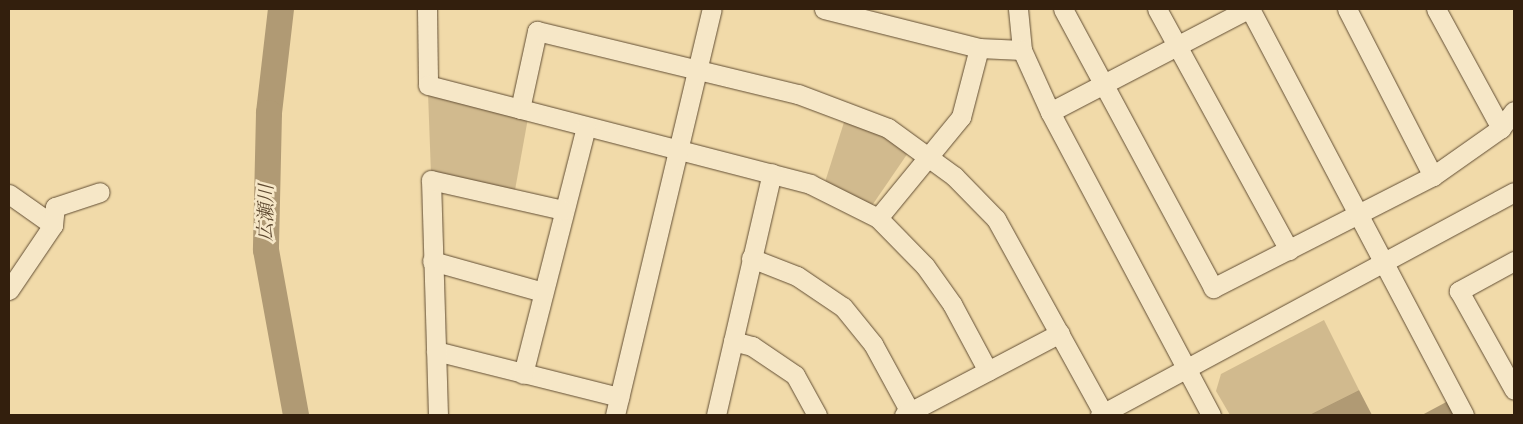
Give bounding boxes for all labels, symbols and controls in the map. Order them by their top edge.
water label: 広瀬川 [255,184,279,242]

